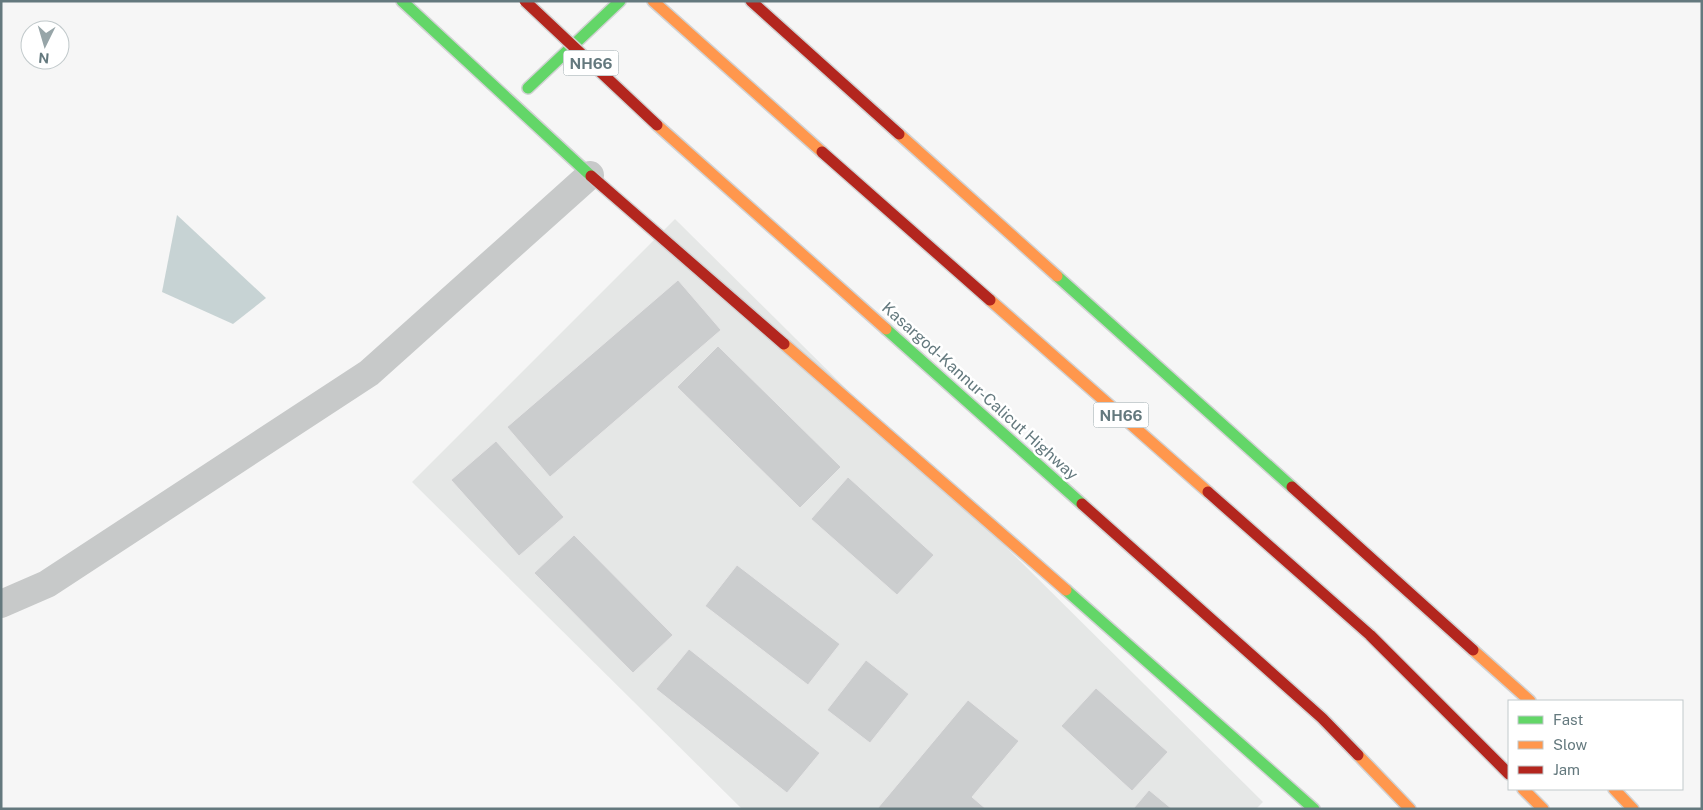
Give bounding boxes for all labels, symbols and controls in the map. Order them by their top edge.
north arrow [20,20,70,70]
text: N [38,50,50,66]
road number: NH66 [564,50,618,76]
street label: Kasargod-Kannur-Calicut Highway [878,298,1082,484]
road number: NH66 [1094,402,1148,428]
legend [1508,700,1683,790]
text: Fast [1553,711,1583,728]
text: Slow [1553,736,1588,753]
text: Jam [1553,761,1580,778]

